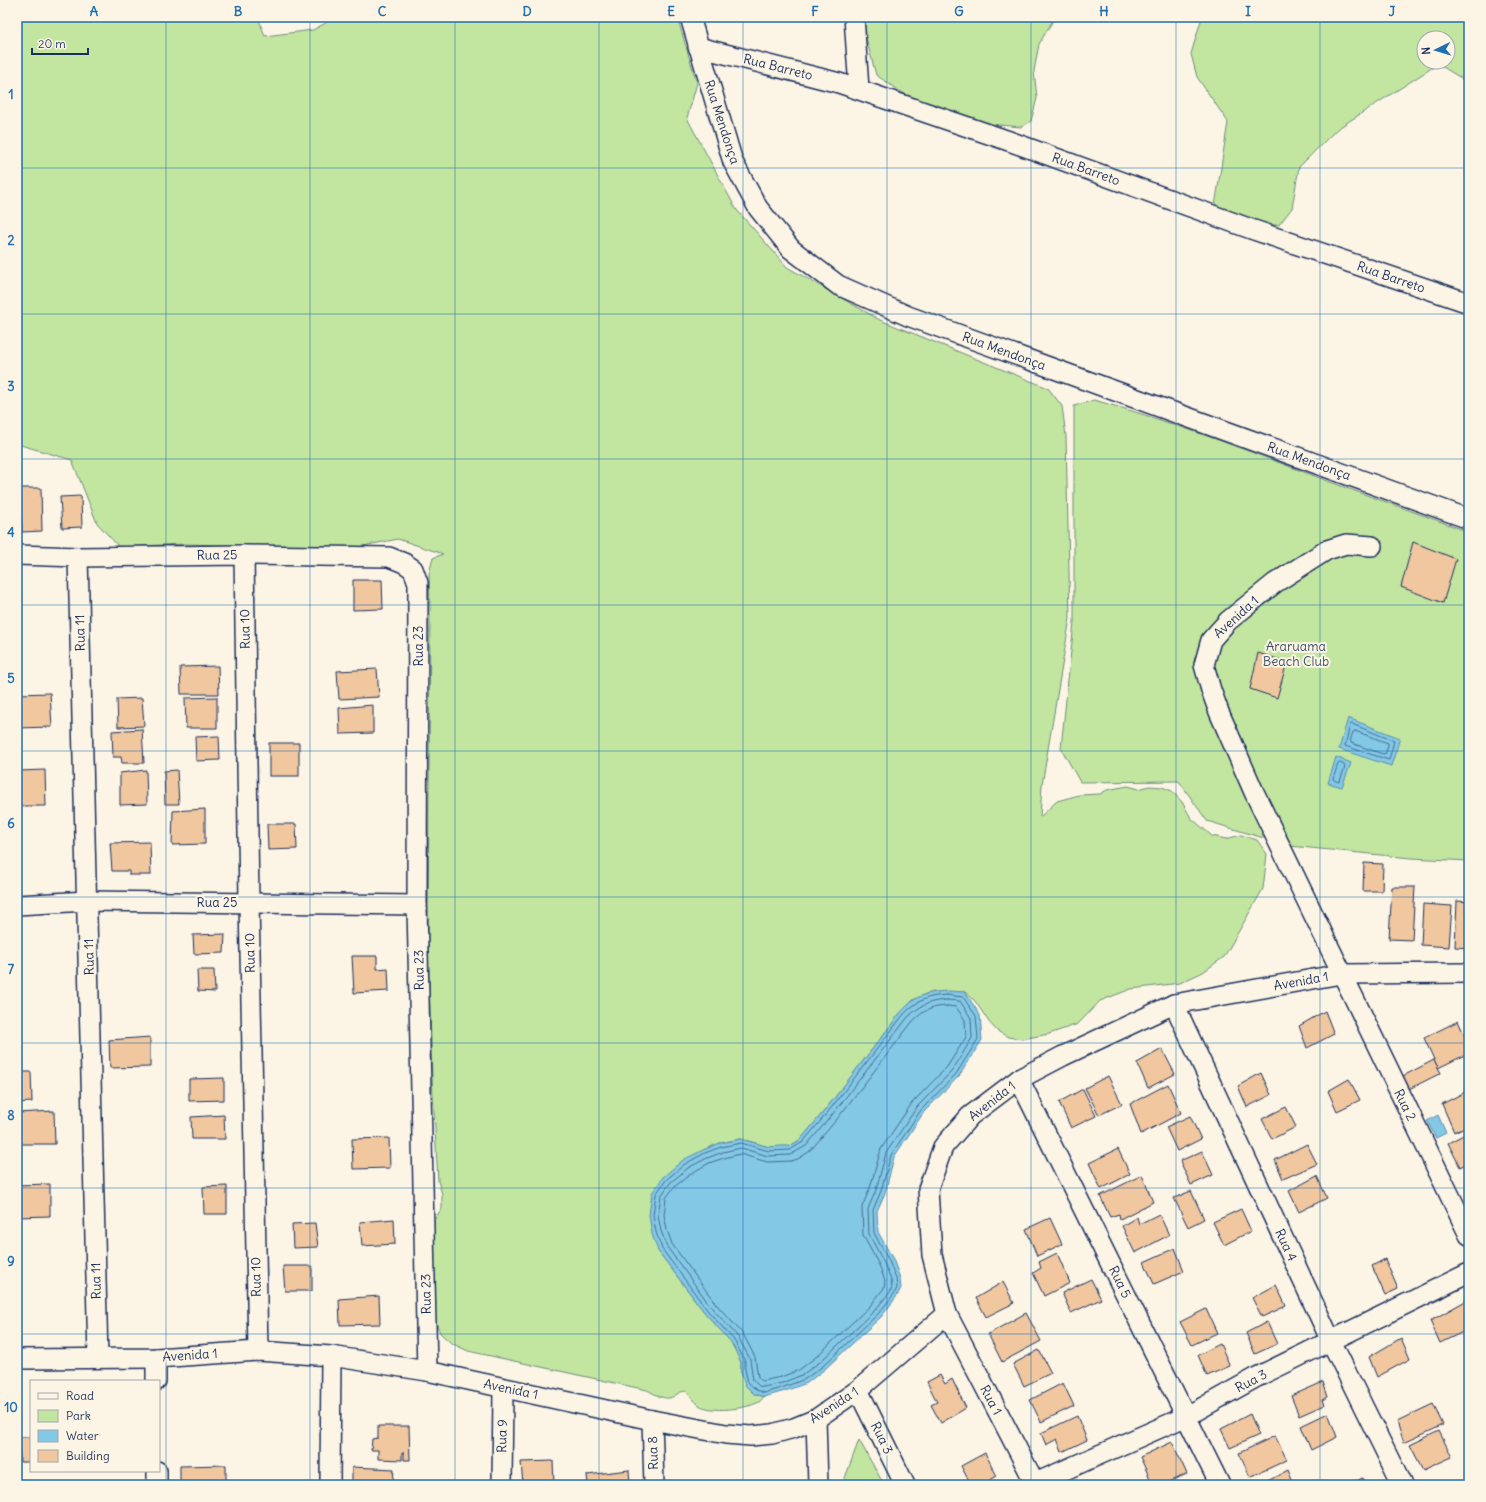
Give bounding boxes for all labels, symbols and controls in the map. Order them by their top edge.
text: A [90,3,99,20]
text: B [234,3,243,20]
text: C [378,3,387,20]
text: D [522,3,532,20]
text: E [667,3,675,20]
text: F [811,3,819,20]
text: G [954,3,964,20]
text: H [1099,3,1109,20]
text: I [1245,3,1251,20]
text: J [1389,3,1396,20]
scale bar [32,30,88,56]
north arrow [1416,30,1456,70]
text: 20 m [38,36,66,51]
text: N [1419,46,1433,55]
street label: Rua Barreto [741,50,815,84]
street label: Rua Mendonça [700,78,744,166]
text: 1 [8,86,14,103]
street label: Rua Barreto [1050,149,1122,189]
text: 2 [7,232,15,249]
street label: Rua Barreto [1355,257,1427,297]
street label: Rua Mendonça [960,328,1048,374]
text: 3 [7,378,15,395]
street label: Rua Mendonça [1265,438,1353,484]
text: 4 [7,524,15,541]
street label: Rua 25 [196,546,238,564]
street label: Avenida 1 [1210,592,1262,642]
street label: Rua 10 [236,609,254,649]
street label: Rua 11 [71,615,89,651]
street label: Rua 23 [410,626,427,666]
park label: Araruama Beach Club [1263,638,1329,670]
text: 5 [7,670,15,687]
text: 6 [7,815,15,832]
street label: Rua 25 [197,894,237,911]
street label: Rua 10 [241,933,259,973]
street label: Rua 11 [80,939,98,975]
street label: Rua 23 [410,949,428,991]
text: 7 [8,961,15,978]
street label: Avenida 1 [1272,968,1330,994]
street label: Avenida 1 [965,1077,1019,1125]
street label: Rua 2 [1390,1086,1420,1124]
text: 8 [7,1107,15,1124]
street label: Rua 4 [1271,1226,1301,1264]
text: 9 [7,1253,15,1270]
street label: Rua 10 [247,1257,265,1297]
street label: Rua 11 [87,1263,105,1299]
street label: Rua 5 [1105,1263,1135,1301]
street label: Rua 23 [417,1273,435,1315]
street label: Avenida 1 [162,1345,218,1365]
street label: Rua 3 [1232,1366,1270,1396]
street label: Avenida 1 [482,1375,540,1403]
legend [30,1380,160,1472]
street label: Rua 1 [976,1382,1006,1418]
street label: Avenida 1 [806,1383,862,1427]
text: Road [66,1388,94,1403]
text: 10 [4,1399,18,1416]
text: Park [66,1408,91,1423]
street label: Rua 9 [493,1419,511,1453]
street label: Rua 3 [867,1419,897,1457]
text: Water [66,1428,99,1443]
street label: Rua 8 [644,1436,662,1470]
text: Building [66,1448,110,1463]

